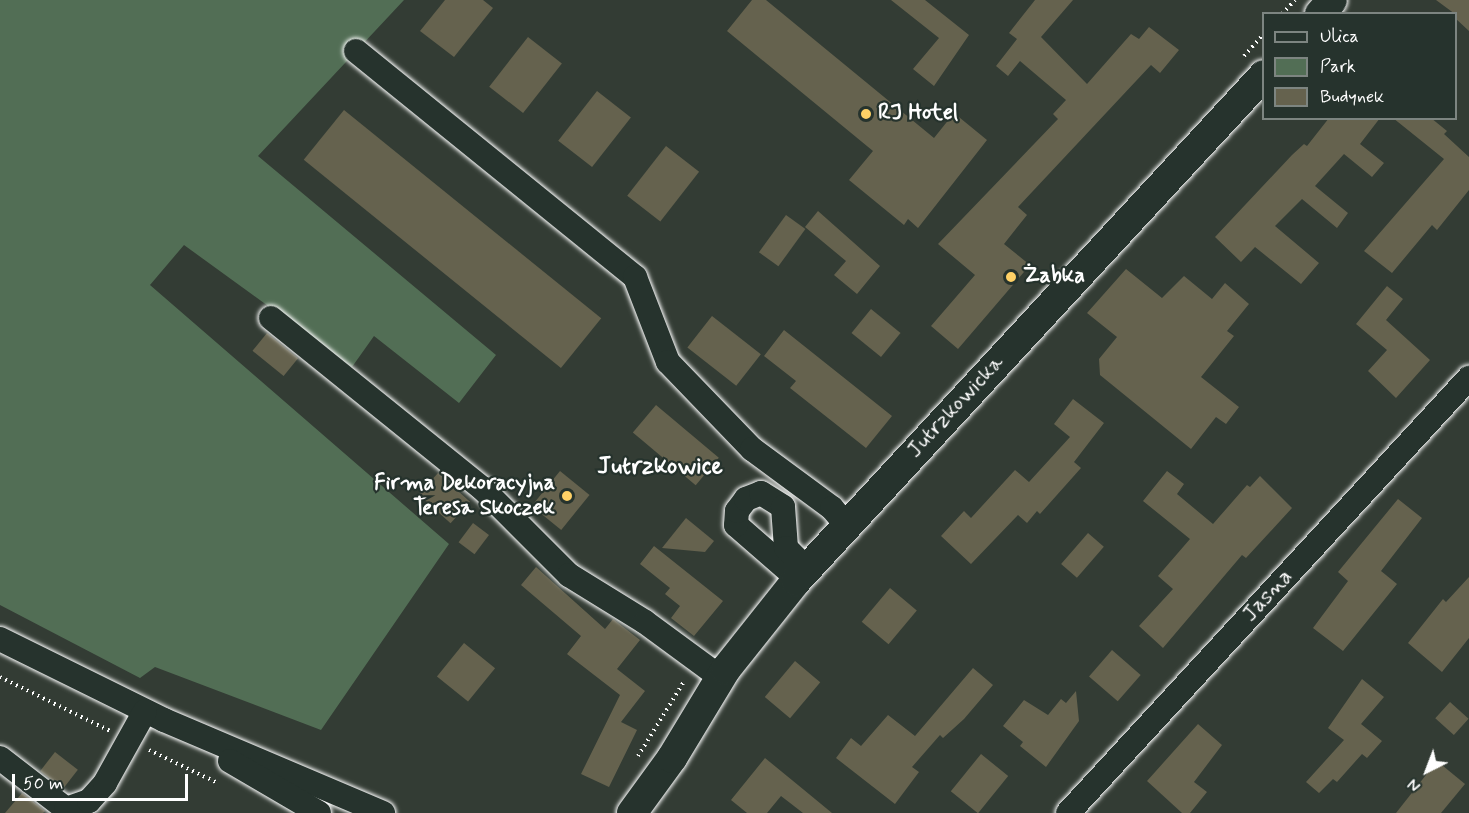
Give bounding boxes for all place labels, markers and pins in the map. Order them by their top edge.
place label: RJ Hotel [878,101,952,127]
marker: RJ Hotel [859,107,873,121]
place label: Żabka [1023,264,1085,290]
marker: Żabka [1004,270,1018,284]
place label: Firma Dekoracyjna Teresa Skoczek [372,470,555,522]
marker: Firma Dekoracyjna Teresa Skoczek [560,489,574,503]

